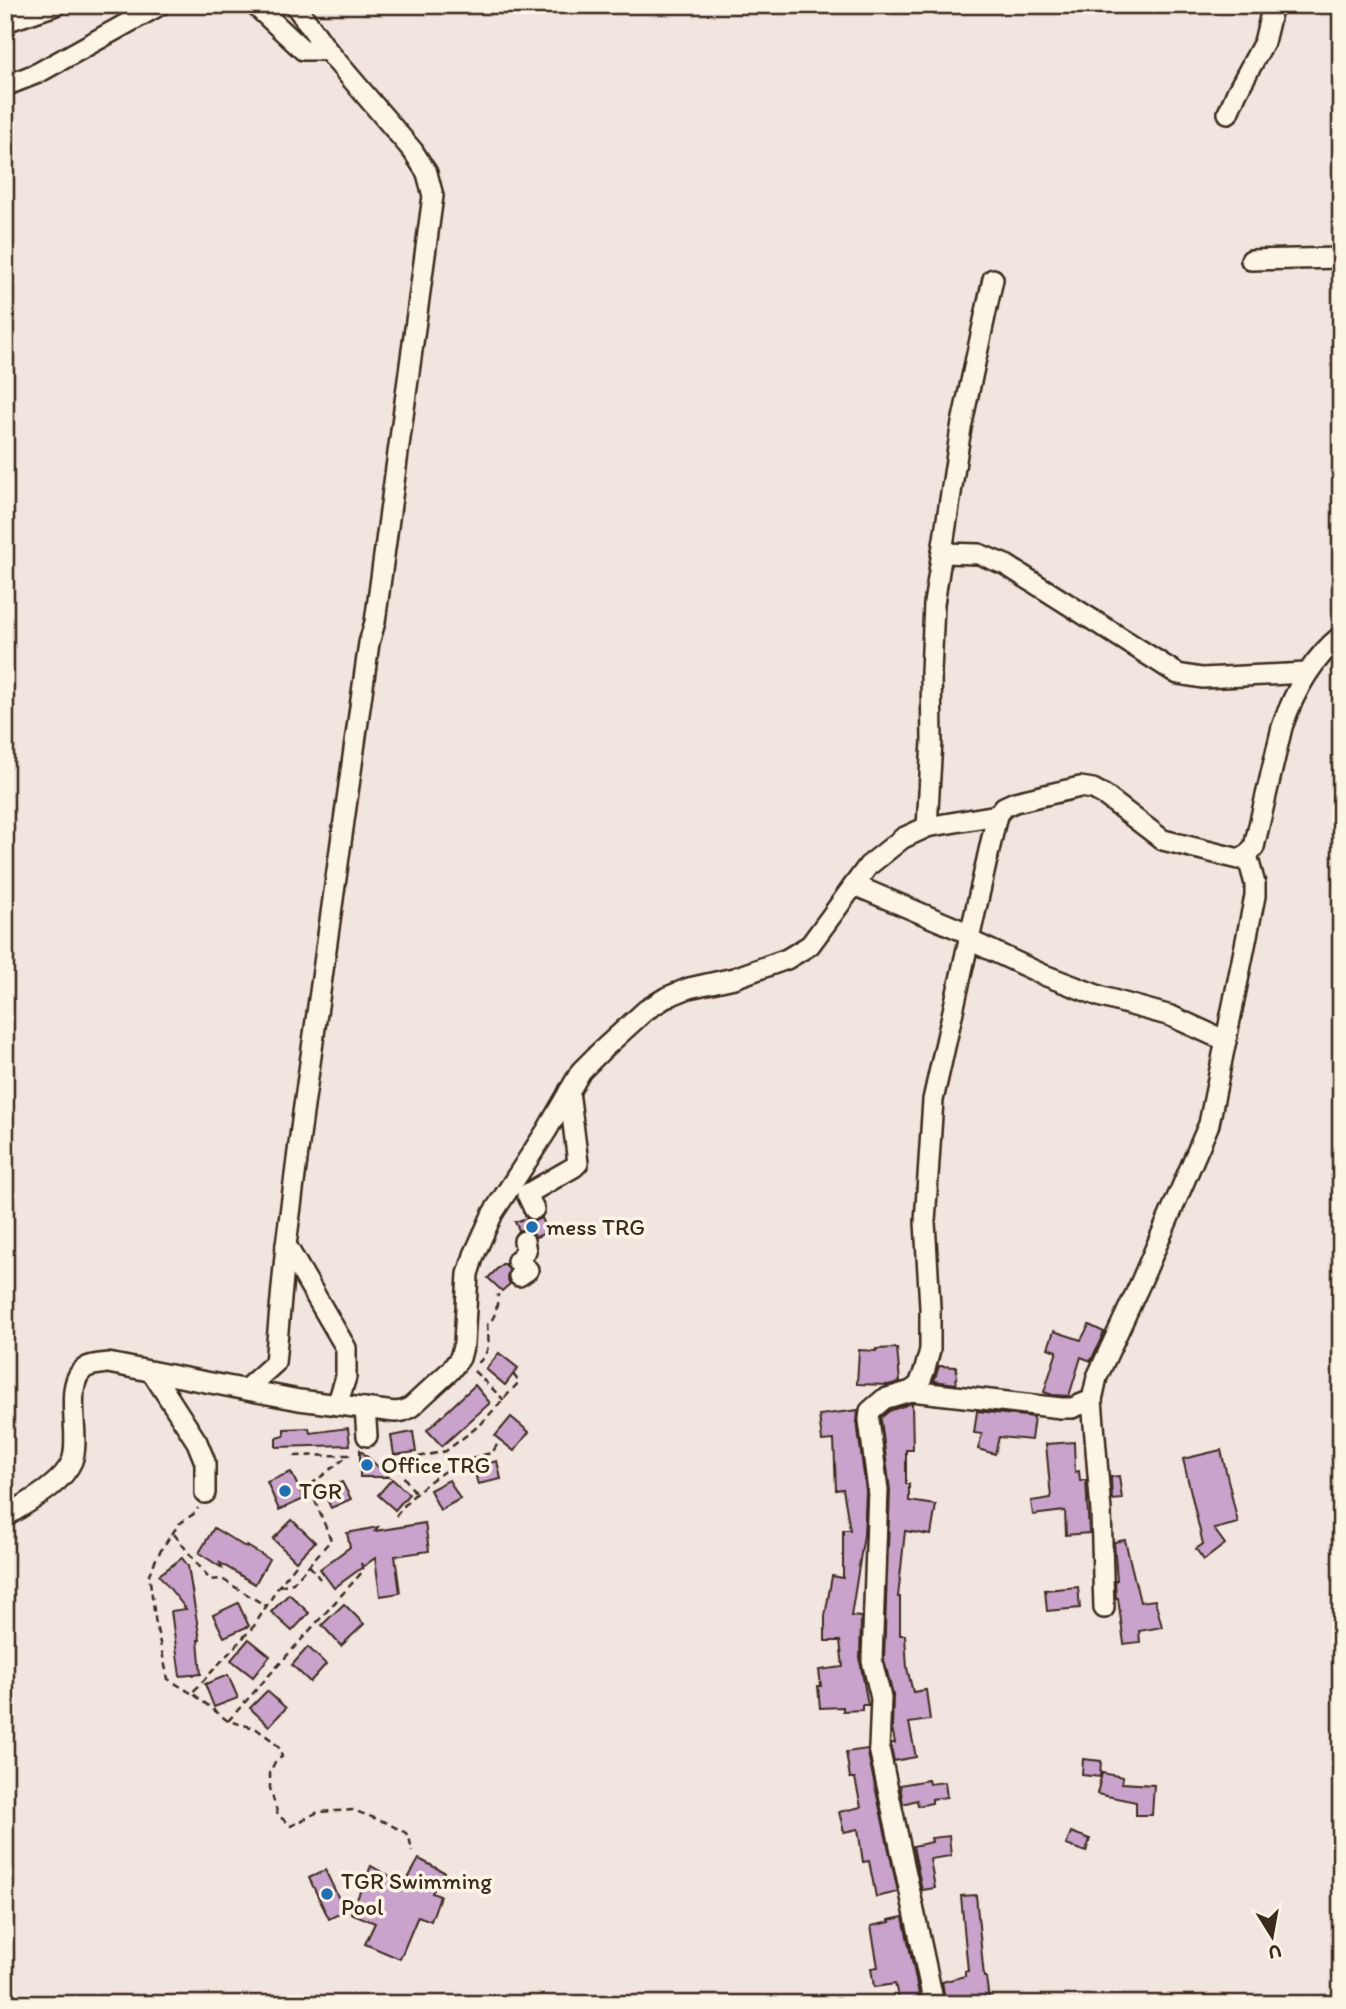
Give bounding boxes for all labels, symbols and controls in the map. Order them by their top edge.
place label: mess TRG [546,1213,645,1241]
marker: mess TRG [524,1219,540,1235]
place label: Office TRG [381,1451,490,1479]
marker: Office TRG [359,1457,375,1473]
place label: TGR [299,1477,342,1505]
marker: TGR [277,1483,293,1499]
place label: TGR Swimming Pool [341,1867,492,1921]
marker: TGR Swimming Pool [319,1886,335,1902]
north arrow [1238,1900,1308,1970]
text: U [1267,1940,1284,1965]

